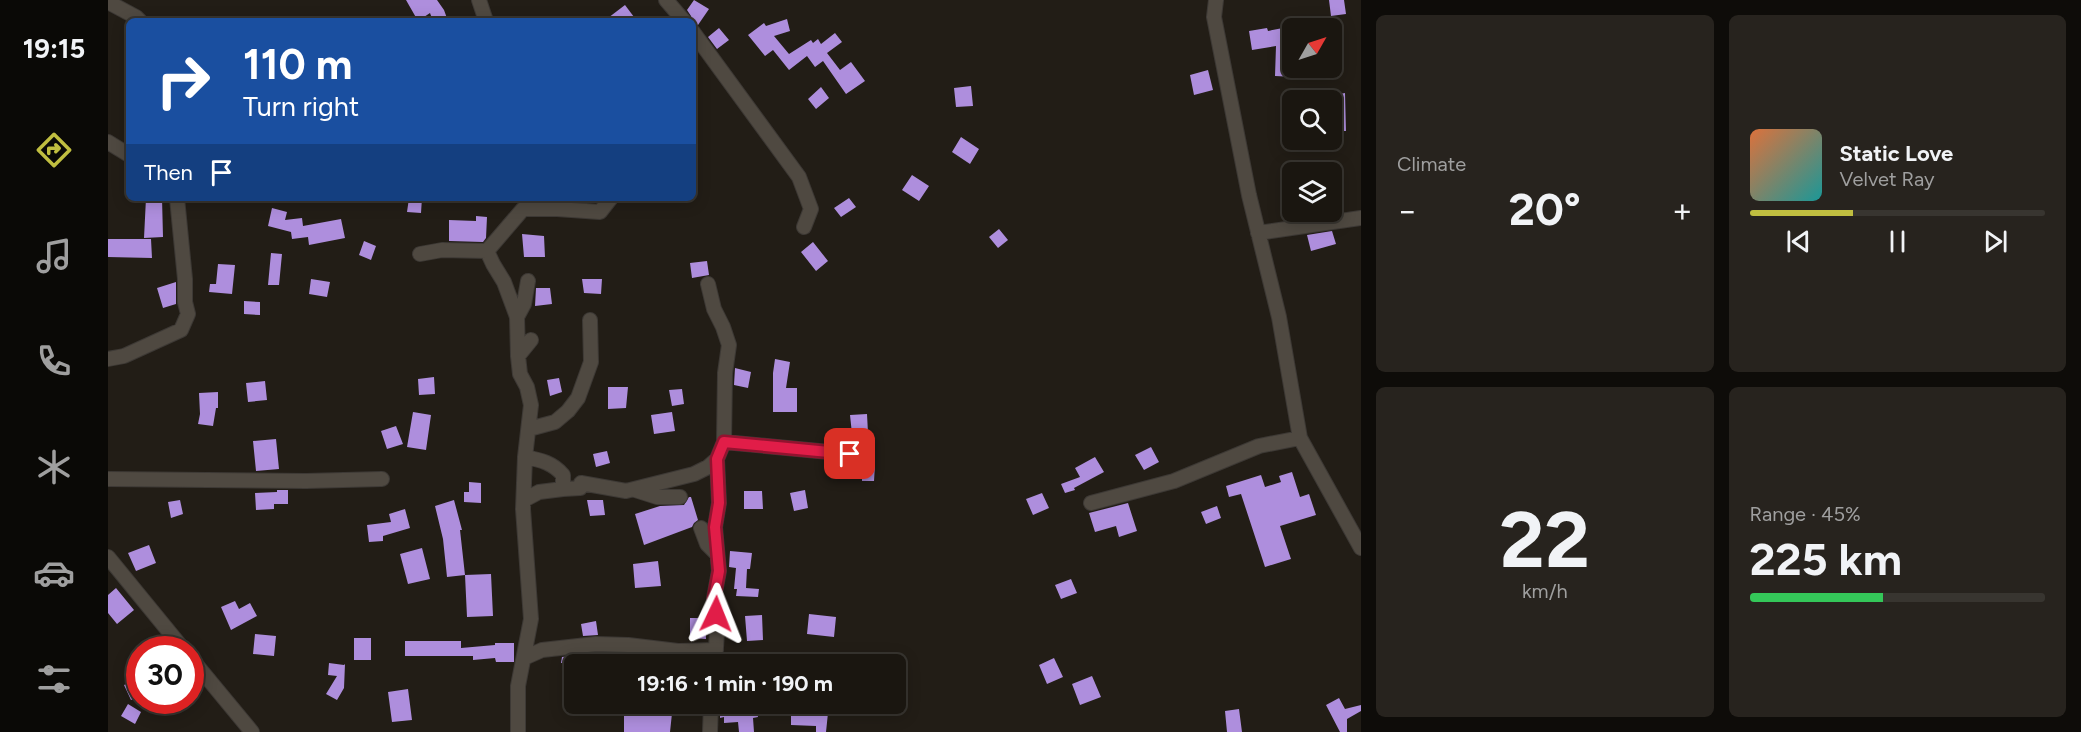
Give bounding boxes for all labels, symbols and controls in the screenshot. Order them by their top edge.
north arrow [1282,18,1342,78]
map controls [1282,18,1342,222]
text: 19:15 [23,32,85,65]
text: 110 m [243,39,352,90]
icon: right [144,42,222,120]
text: Turn right [243,90,359,123]
button: search [1282,90,1342,150]
icon: directions [33,129,75,171]
text: Static Love [1840,140,1953,167]
text: Climate [1397,152,1466,176]
icon: arrive [205,156,238,189]
text: Then [144,159,193,186]
button: layers [1282,162,1342,222]
text: Velvet Ray [1840,167,1935,191]
text: 20° [1509,182,1581,236]
text: − [1397,191,1418,230]
text: + [1672,191,1692,230]
icon: previous [1782,225,1815,258]
icon: pause [1881,225,1914,258]
icon: next [1979,225,2012,258]
icon: music [33,235,75,277]
icon: phone [33,340,75,382]
pin [824,428,875,479]
icon: arrive [833,437,866,470]
icon: climate [33,446,75,488]
text: 22 [1500,493,1590,587]
text: Range · 45% [1750,502,1861,526]
text: 225 km [1750,532,1902,586]
icon: car [33,552,75,594]
text: km/h [1522,579,1568,603]
position arrow [684,582,748,646]
speed limit sign: 30 [126,636,204,714]
icon: filters [33,658,75,700]
text: 19:16 · 1 min · 190 m [637,670,833,697]

